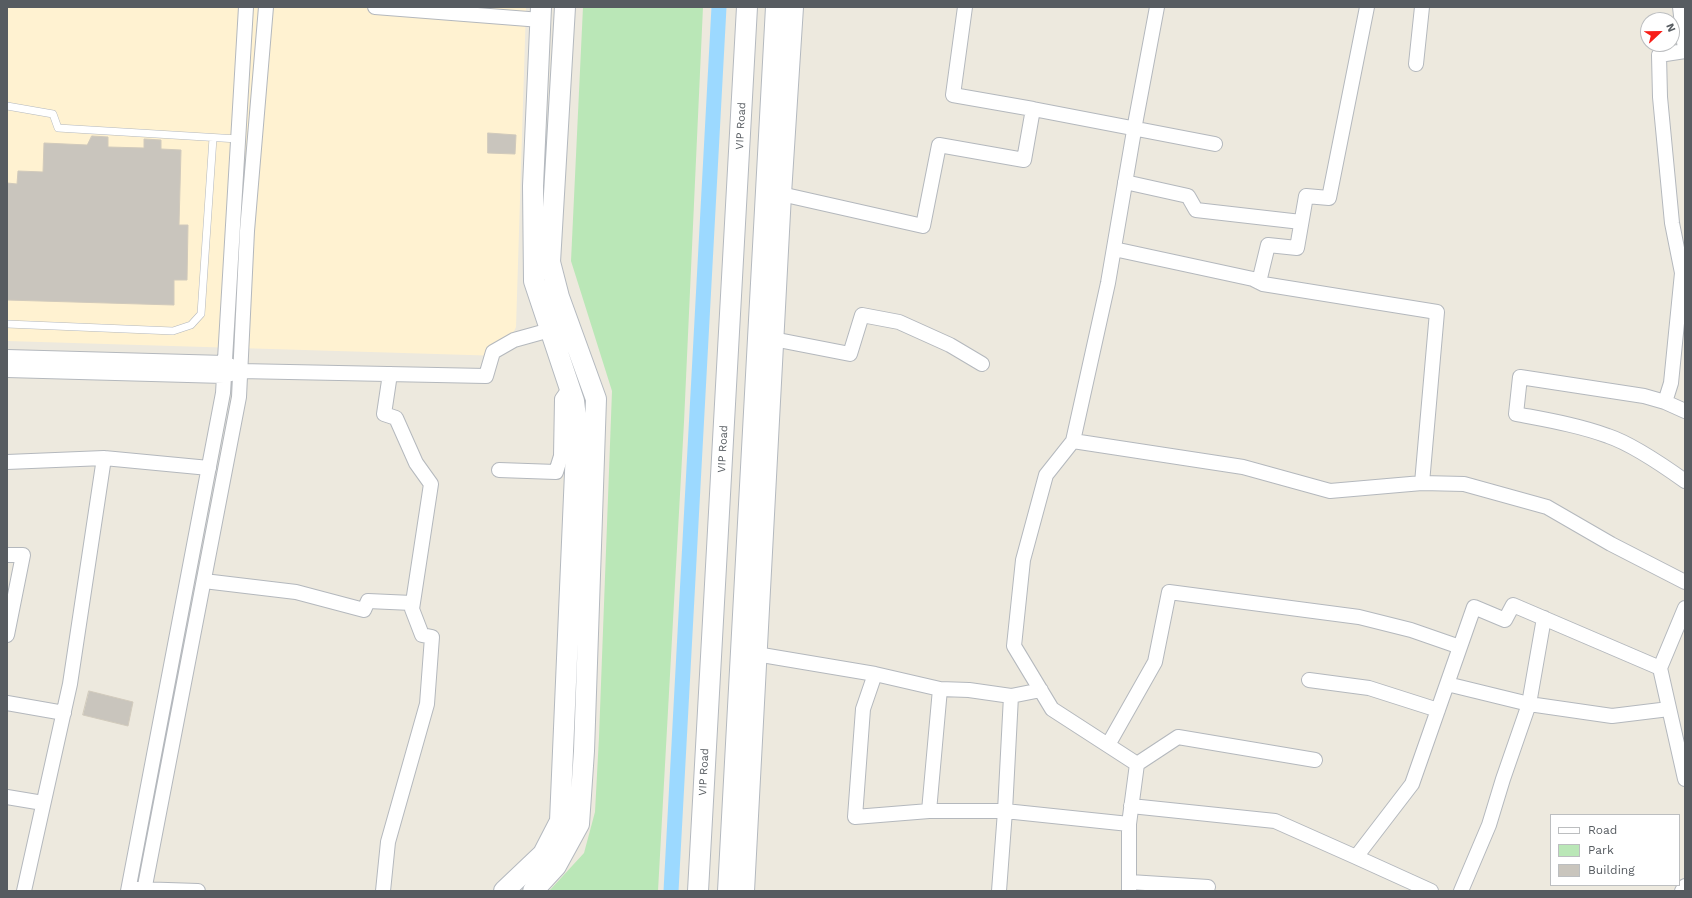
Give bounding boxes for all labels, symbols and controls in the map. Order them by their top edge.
north arrow [1640,12,1680,52]
text: N [1663,21,1678,34]
street label: VIP Road [733,102,749,150]
street label: VIP Road [715,425,731,473]
street label: VIP Road [696,748,712,796]
legend [1550,814,1680,886]
text: Road [1588,823,1617,837]
text: Park [1588,843,1614,857]
text: Building [1588,863,1635,877]

